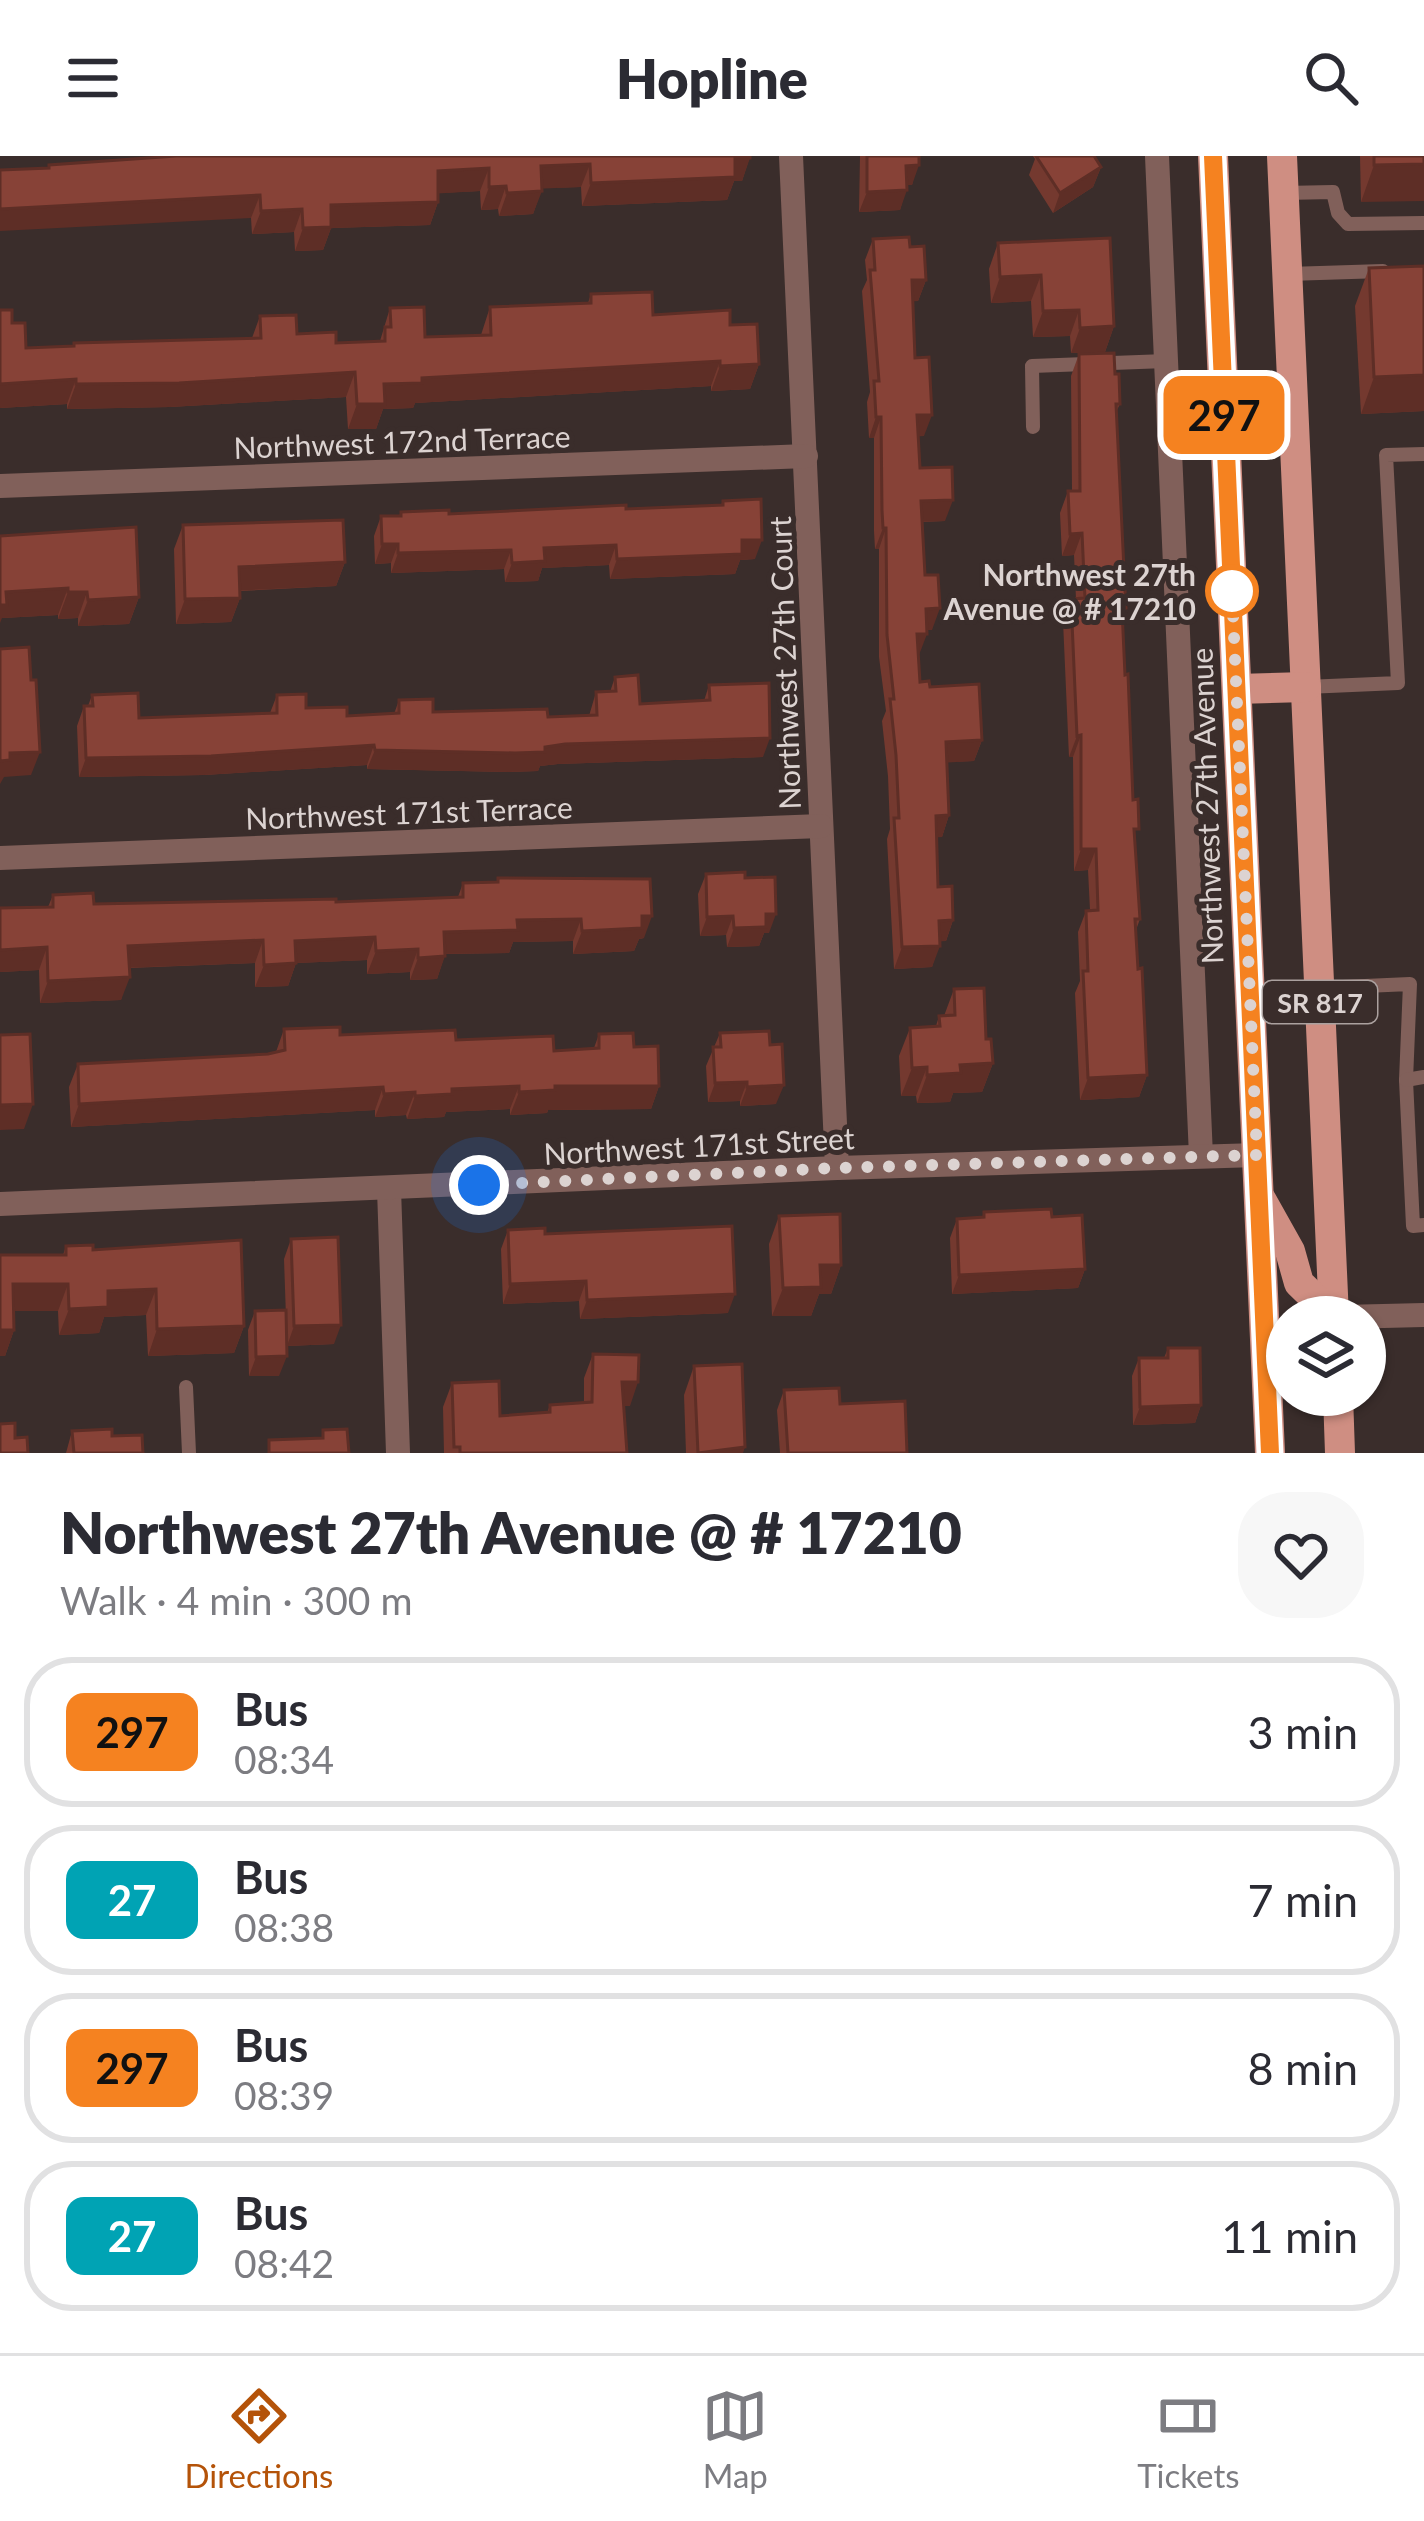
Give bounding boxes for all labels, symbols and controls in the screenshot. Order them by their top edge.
icon: menu [60,45,126,111]
icon: search [1298,45,1364,111]
text: Hopline [616,46,808,111]
line badge: 297 [1155,376,1293,454]
text: 297 [1187,390,1261,440]
street label: Northwest 172nd Terrace [233,417,571,465]
street label: Northwest 27th Court [761,515,807,810]
place label: Northwest 27th Avenue @ # 17210 [943,556,1196,626]
marker: Northwest 27th Avenue @ # 17210 [1207,566,1257,616]
street label: Northwest 27th Avenue [1182,647,1230,965]
street label: Northwest 171st Terrace [245,788,573,836]
road number: SR 817 [1263,981,1377,1023]
street label: Northwest 171st Street [543,1119,855,1171]
your location [449,1155,509,1215]
map controls [1266,1296,1386,1416]
button: layers [1266,1296,1386,1416]
button: heart [1238,1492,1364,1618]
text: Northwest 27th Avenue @ # 17210 [60,1498,962,1566]
text: Walk · 4 min · 300 m [60,1577,413,1623]
text: Bus [234,1682,308,1736]
text: 3 min [1247,1705,1358,1759]
text: 297 [95,1707,169,1757]
text: 08:34 [234,1736,334,1782]
text: Bus [234,1850,308,1904]
text: 7 min [1247,1873,1358,1927]
text: 27 [108,1875,156,1925]
text: 08:38 [234,1904,334,1950]
text: Bus [234,2018,308,2072]
text: 8 min [1247,2041,1358,2095]
text: 297 [95,2043,169,2093]
text: 08:39 [234,2072,334,2118]
text: Bus [234,2186,308,2240]
text: 11 min [1221,2209,1358,2263]
text: 27 [108,2211,156,2261]
text: 08:42 [234,2240,334,2286]
tab: Directions [184,2383,333,2495]
tab: Map [702,2383,768,2495]
tab: Tickets [1137,2383,1240,2495]

